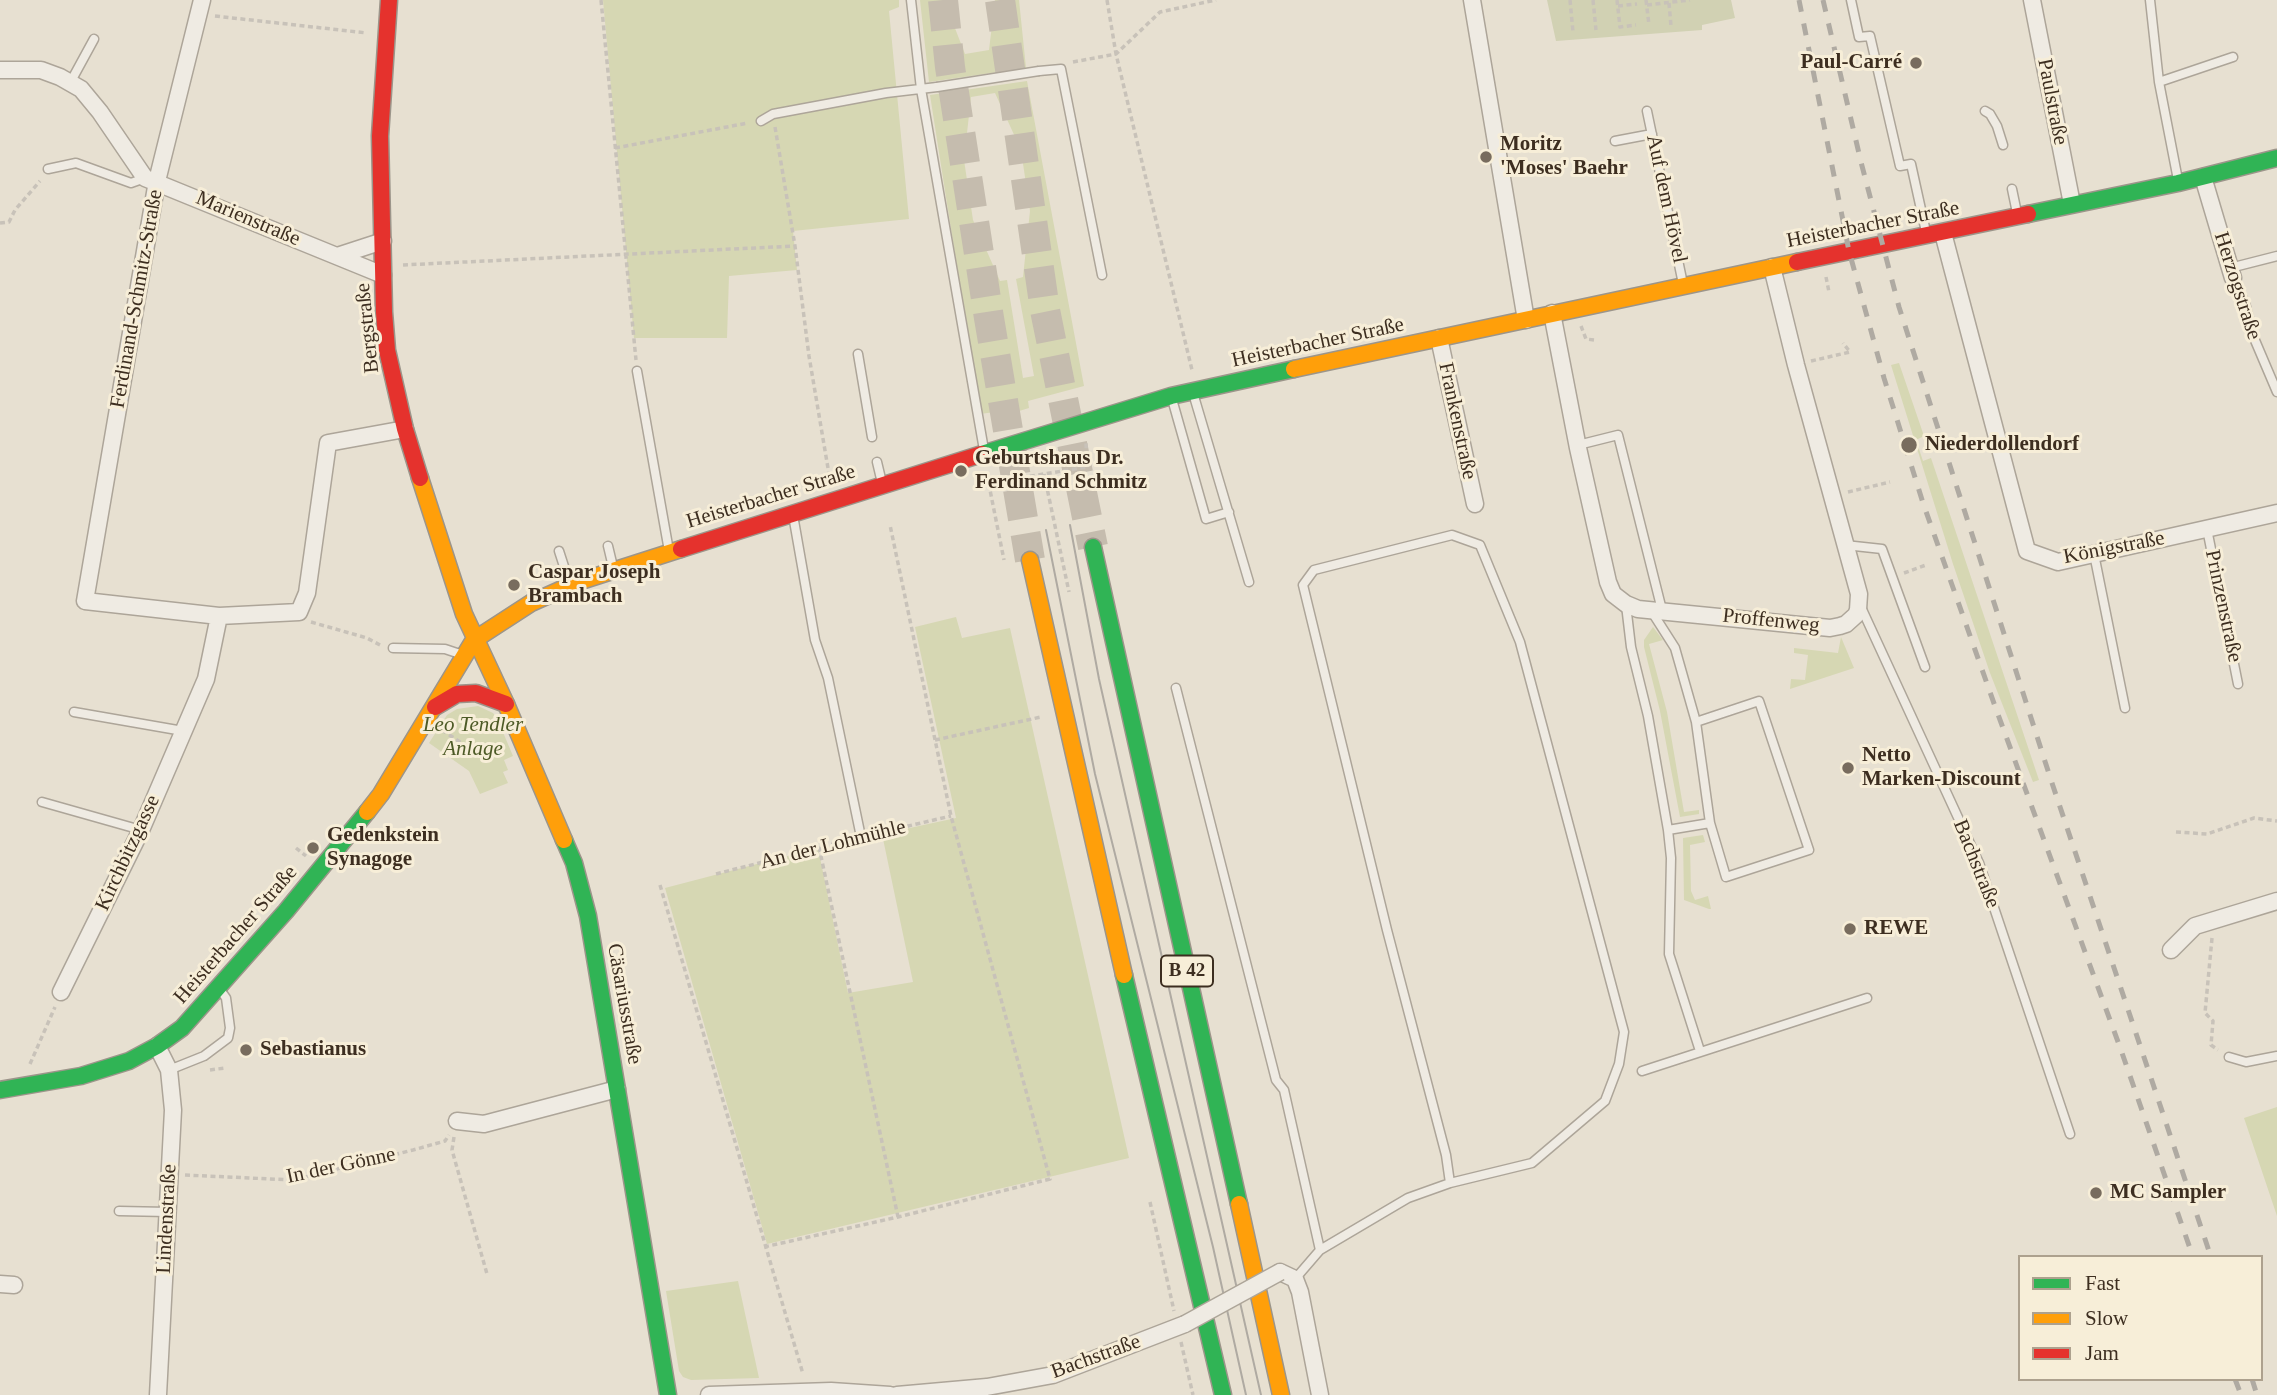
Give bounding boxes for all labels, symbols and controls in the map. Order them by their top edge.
place label: Paul-Carré [1801,50,1902,76]
marker: Paul-Carré [1908,55,1924,71]
street label: Paulstraße [2031,57,2073,147]
place label: Moritz 'Moses' Baehr [1500,132,1628,182]
street label: Auf dem Hövel [1640,132,1692,266]
marker: Moritz 'Moses' Baehr [1478,149,1494,165]
street label: Marienstraße [192,186,304,252]
street label: Ferdinand-Schmitz-Straße [105,188,169,410]
street label: Heisterbacher Straße [1784,196,1962,254]
street label: Herzogstraße [2208,229,2266,343]
street label: Bergstraße [351,282,385,374]
street label: Heisterbacher Straße [1230,312,1406,374]
street label: Frankenstraße [1432,360,1482,482]
place label: Niederdollendorf [1925,432,2079,458]
marker: Niederdollendorf [1899,435,1919,455]
place label: Geburtshaus Dr. Ferdinand Schmitz [975,446,1147,496]
street label: Heisterbacher Straße [683,459,859,535]
marker: Geburtshaus Dr. Ferdinand Schmitz [953,463,969,479]
street label: Königstraße [2061,526,2167,570]
street label: Prinzenstraße [2199,547,2247,665]
place label: Caspar Joseph Brambach [528,560,660,610]
marker: Caspar Joseph Brambach [506,577,522,593]
street label: Proffenweg [1721,603,1821,639]
park label: Leo Tendler Anlage [423,712,523,762]
place label: Netto Marken-Discount [1862,743,2021,793]
marker: Netto Marken-Discount [1840,760,1856,776]
street label: Kirchbitzgasse [90,791,166,915]
street label: An der Lohmühle [758,815,908,875]
street label: Bachstraße [1947,816,2005,912]
place label: Gedenkstein Synagoge [327,823,439,873]
marker: Gedenkstein Synagoge [305,840,321,856]
street label: Heisterbacher Straße [169,861,303,1009]
place label: REWE [1864,916,1928,942]
marker: REWE [1842,921,1858,937]
street label: Cäsariusstraße [601,942,647,1066]
road number: B 42 [1161,956,1213,987]
place label: Sebastianus [260,1037,366,1063]
marker: Sebastianus [238,1042,254,1058]
street label: In der Gönne [284,1142,398,1190]
street label: Lindenstraße [152,1164,182,1274]
place label: MC Sampler [2110,1180,2226,1206]
marker: MC Sampler [2088,1185,2104,1201]
legend [2018,1255,2263,1381]
text: Fast [2085,1271,2120,1295]
text: Slow [2085,1306,2128,1330]
street label: Bachstraße [1048,1329,1144,1385]
text: Jam [2085,1341,2119,1365]

